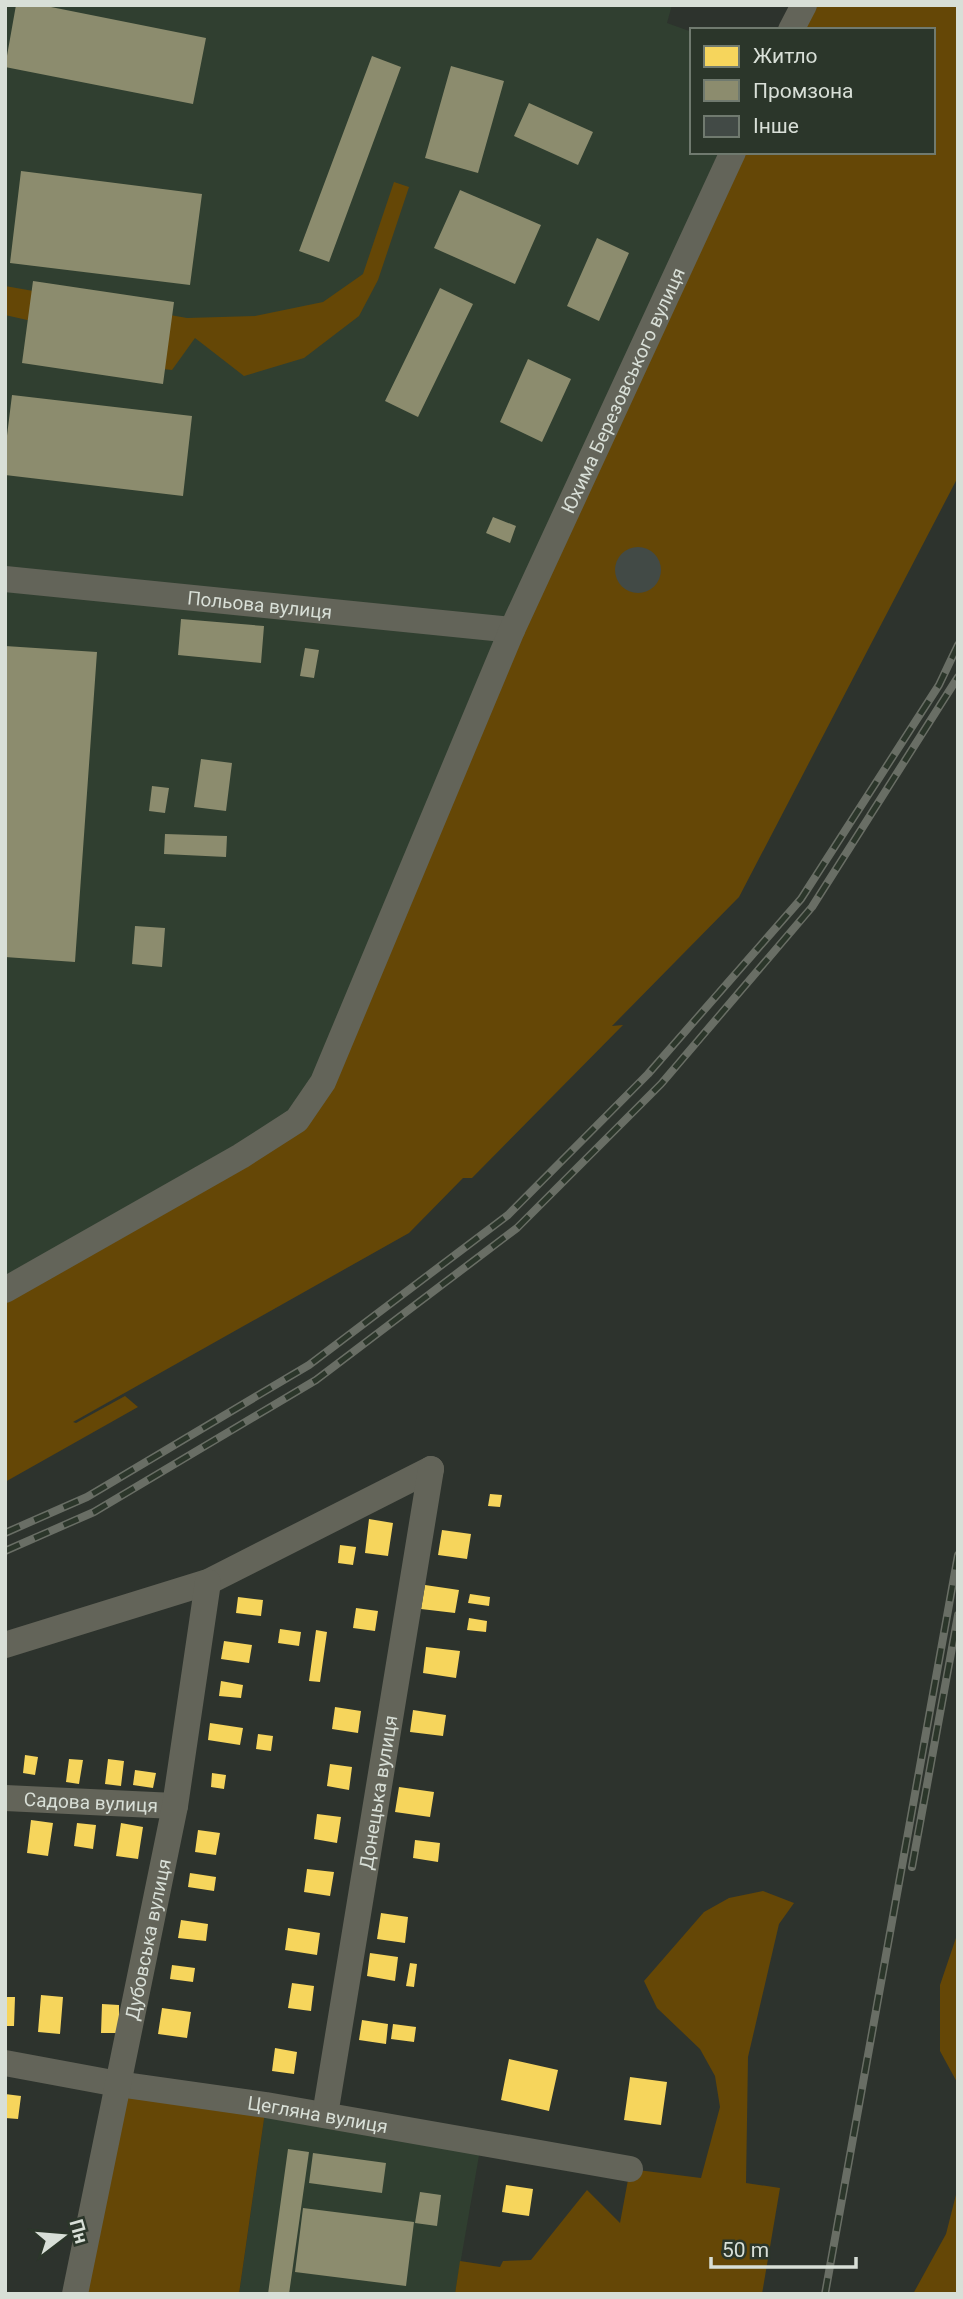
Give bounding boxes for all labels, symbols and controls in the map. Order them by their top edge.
legend [690,28,935,154]
text: Житло [753,44,818,68]
text: Промзона [753,79,854,103]
text: Інше [753,114,799,138]
street label: Юхима Березовського вулиця [556,264,690,517]
street label: Польова вулиця [186,586,333,623]
street label: Донецька вулиця [354,1713,402,1871]
street label: Садова вулиця [23,1787,158,1817]
street label: Дубовська вулиця [120,1857,175,2022]
street label: Цегляна вулиця [246,2091,390,2138]
north arrow [28,2201,98,2271]
text: Пн [64,2217,93,2246]
scale bar [711,2226,856,2270]
text: 50 m [722,2238,769,2262]

